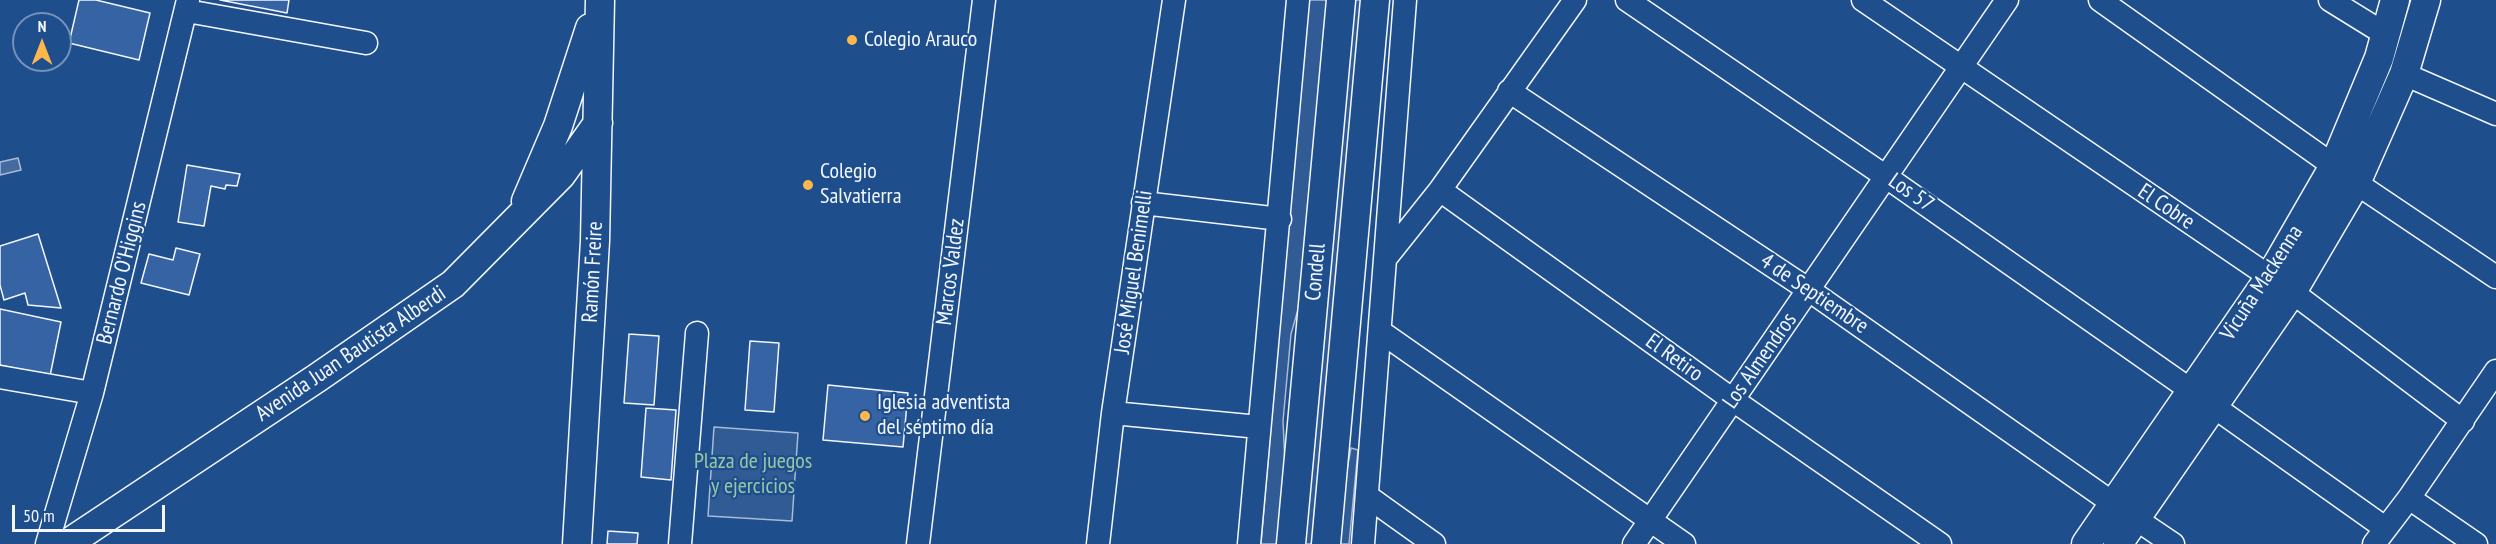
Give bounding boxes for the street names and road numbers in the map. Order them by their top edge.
street label: Los 57 [1883,168,1939,218]
street label: El Cobre [2133,178,2199,236]
street label: José Miguel Benimelli [1109,188,1159,356]
street label: Bernardo O'Higgins [91,199,153,347]
street label: Marcos Valdez [931,217,971,327]
street label: Ramón Freire [577,221,609,323]
street label: Vicuña Mackenna [2215,221,2309,345]
street label: Condell [1300,242,1332,302]
street label: 4 de Septiembre [1755,248,1873,340]
street label: Avenida Juan Bautista Alberdi [251,281,451,427]
street label: Los Almendros [1717,308,1803,414]
street label: El Retiro [1640,328,1708,388]

